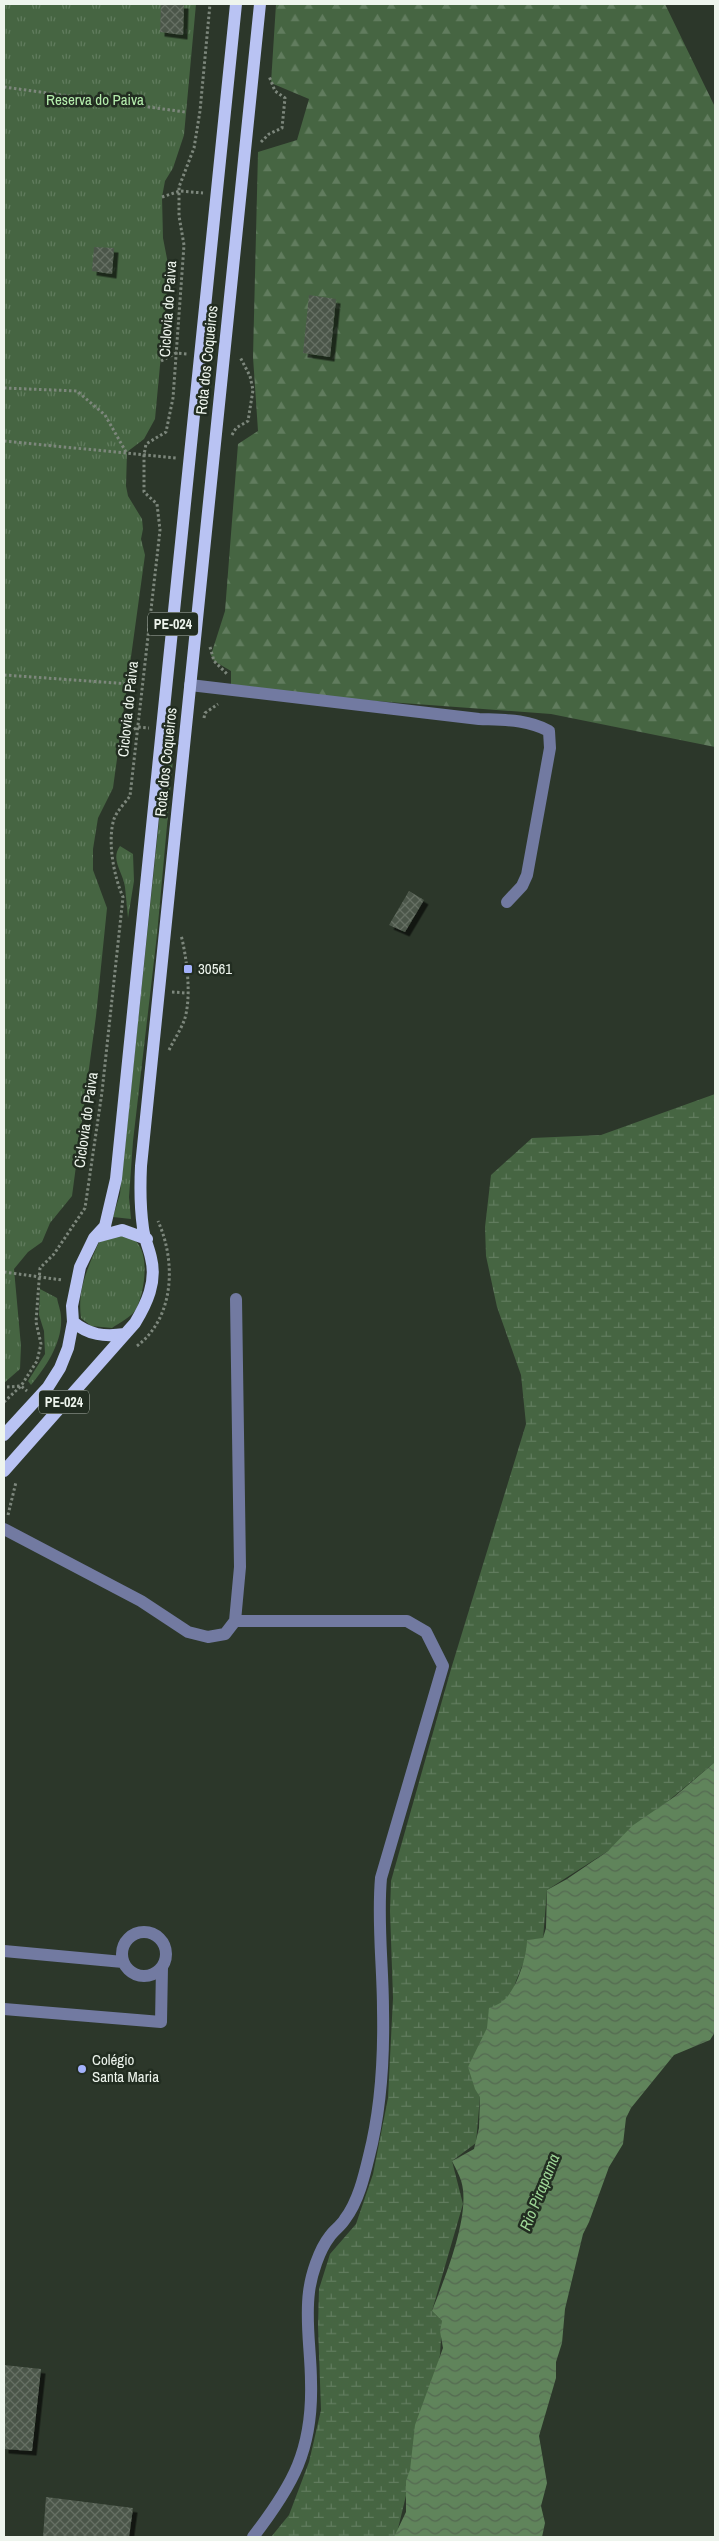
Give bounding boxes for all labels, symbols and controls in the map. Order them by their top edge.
park label: Reserva do Paiva [46,89,144,110]
street label: Ciclovia do Paiva [154,260,181,358]
street label: Rota dos Coqueiros [190,304,223,415]
road number: PE-024 [148,612,198,636]
street label: Ciclovia do Paiva [112,660,143,758]
street label: Rota dos Coqueiros [149,706,182,817]
place label: 30561 [198,958,232,979]
marker: 30561 [182,963,194,975]
street label: Ciclovia do Paiva [68,1071,103,1169]
road number: PE-024 [39,1390,89,1414]
place label: Colégio Santa Maria [92,2049,159,2087]
marker: Colégio Santa Maria [76,2063,88,2075]
water label: Rio Pirapama [514,2150,564,2234]

